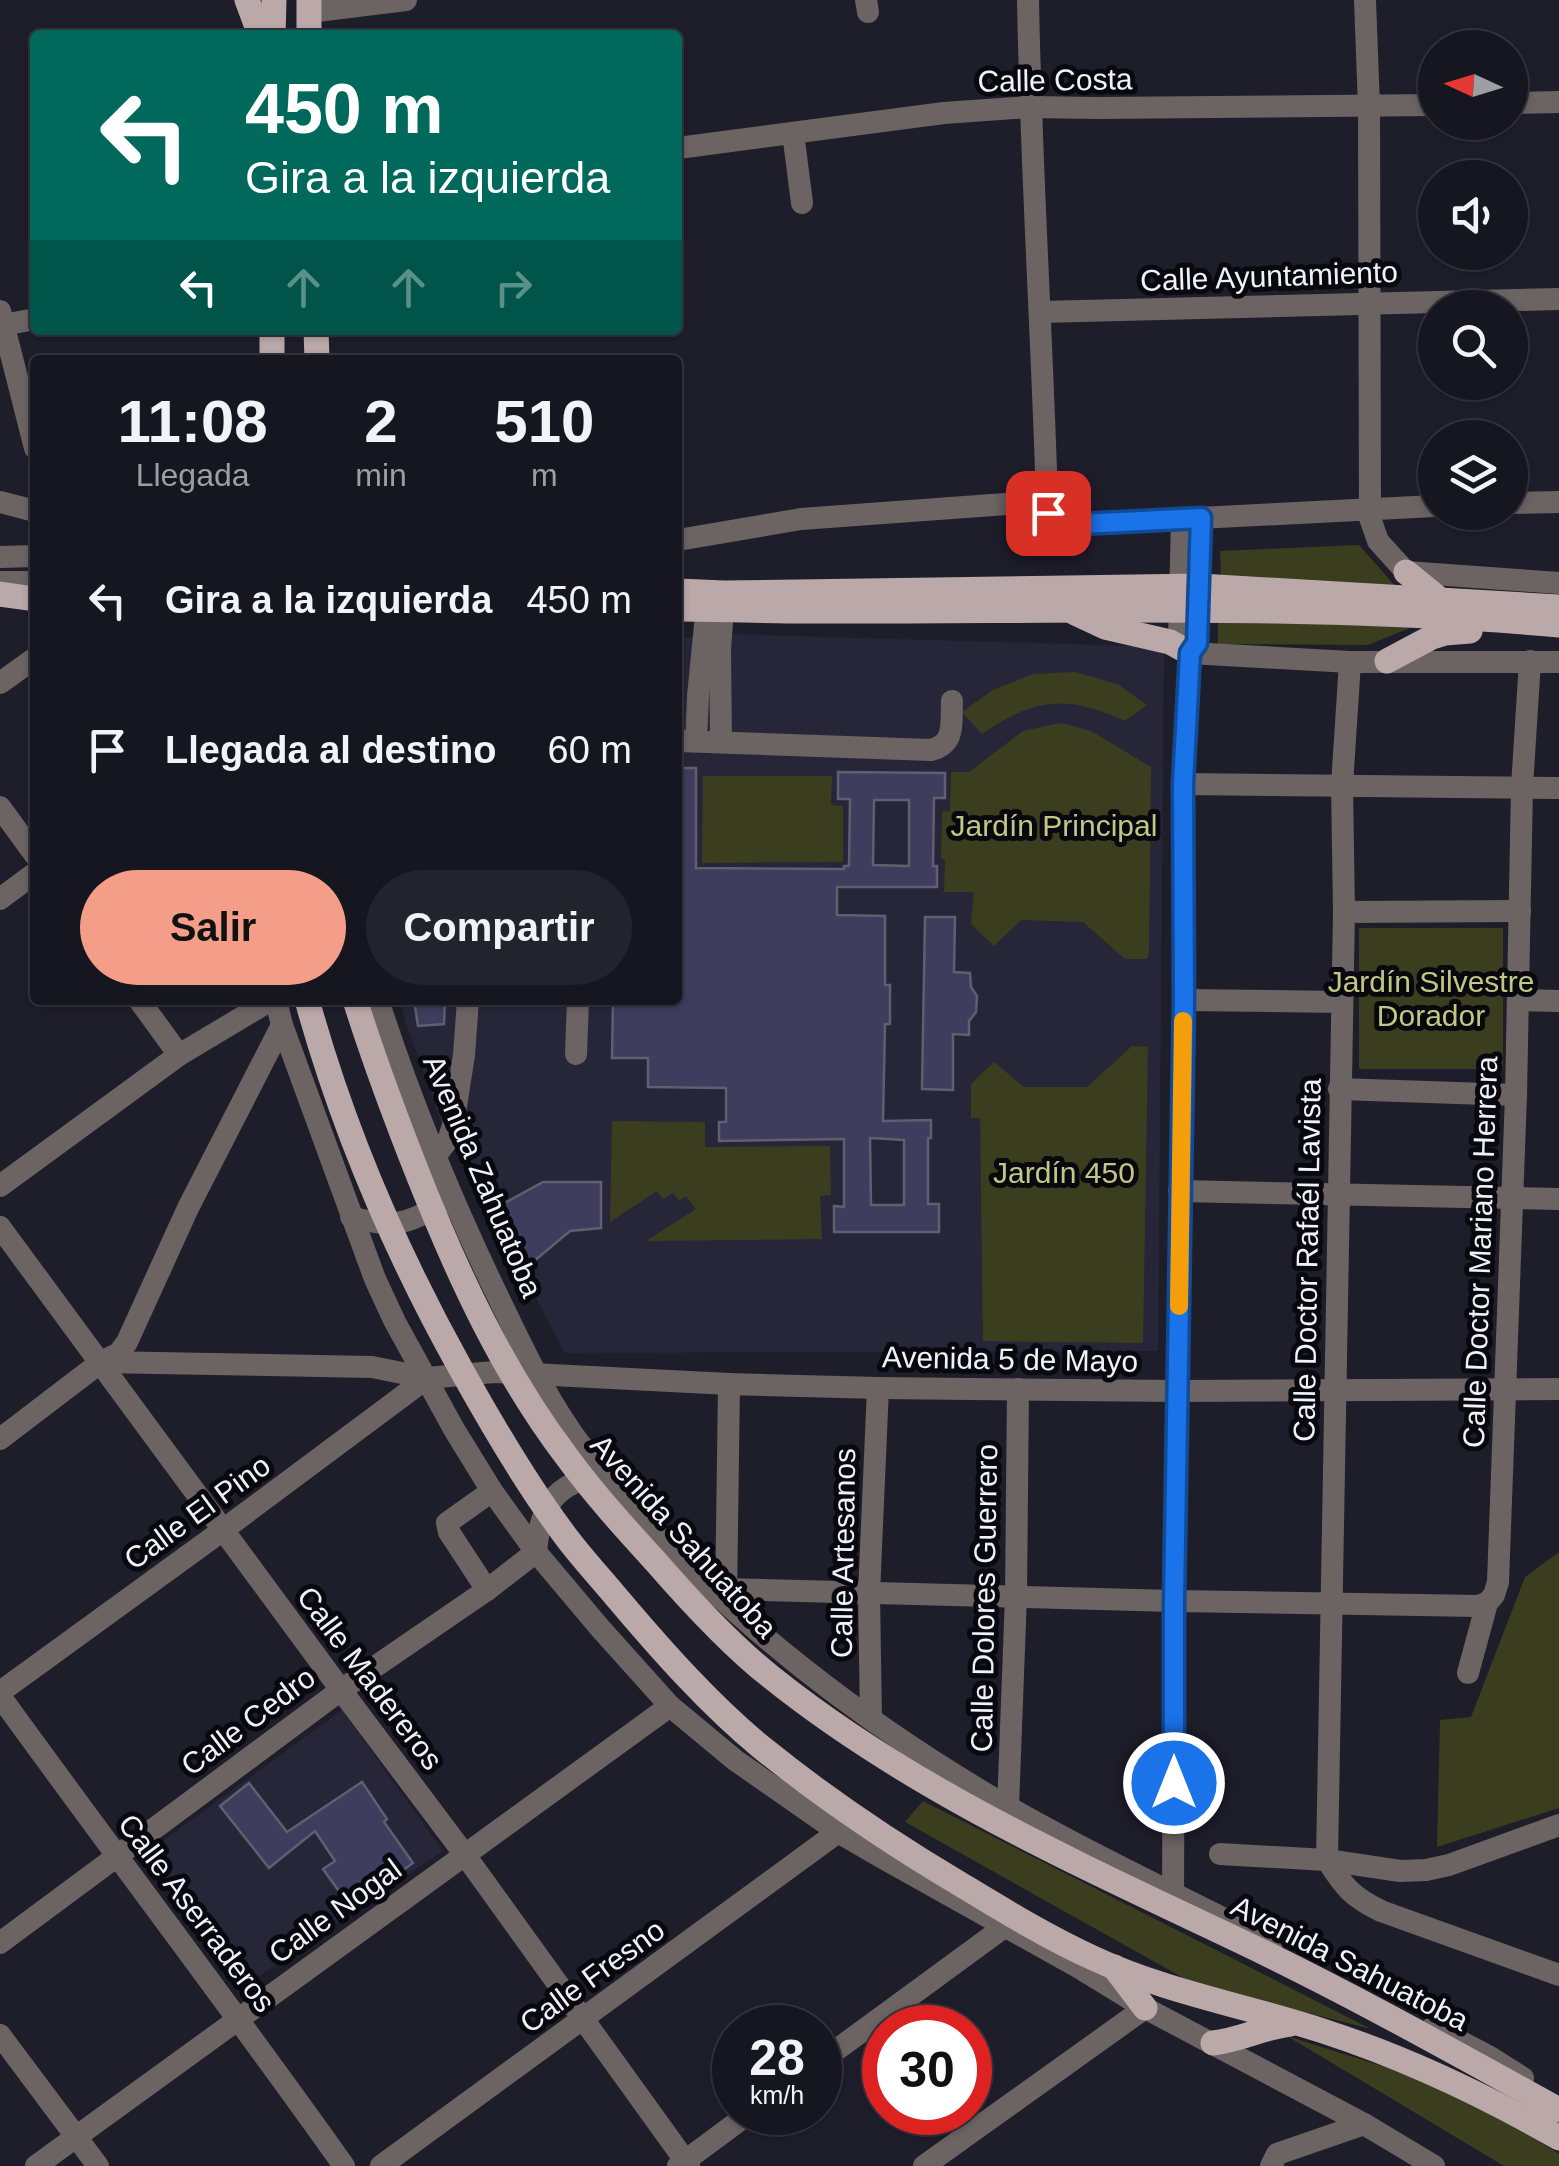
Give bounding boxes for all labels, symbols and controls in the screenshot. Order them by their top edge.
north arrow [1418,30,1528,140]
map controls [1418,30,1528,530]
street label: Calle Costa [977,62,1133,98]
icon: left [80,70,210,200]
text: 450 m [245,70,443,148]
text: Gira a la izquierda [245,152,610,203]
button: sound [1418,160,1528,270]
street label: Calle Ayuntamiento [1140,255,1398,297]
icon: left [171,260,226,315]
icon: ahead [276,260,331,315]
icon: ahead [381,260,436,315]
icon: right [486,260,541,315]
button: search [1418,290,1528,400]
text: 11:08 [118,388,268,455]
text: 2 [364,388,398,455]
text: 510 [494,388,594,455]
button: layers [1418,420,1528,530]
text: Llegada [136,457,250,493]
text: min [355,457,407,493]
text: m [531,457,558,493]
pin [1006,471,1091,556]
icon: arrive [1021,486,1076,541]
icon: left [80,573,135,628]
text: Gira a la izquierda [165,579,492,621]
text: 450 m [526,579,632,621]
icon: arrive [80,723,135,778]
text: Llegada al destino [165,729,497,771]
text: 60 m [548,729,632,771]
park label: Jardín Principal [951,809,1157,842]
button: Salir [80,870,346,985]
button: Compartir [366,870,632,985]
park label: Jardín Silvestre Dorador [1328,965,1534,1032]
street label: Avenida Zahuatoba [417,1050,549,1302]
street label: Calle Doctor Mariano Herrera [1457,1055,1503,1448]
street label: Calle Doctor Rafaél Lavista [1287,1078,1327,1442]
park label: Jardín 450 [993,1156,1135,1189]
street label: Avenida 5 de Mayo [882,1340,1138,1378]
street label: Avenida Sahuatoba [584,1428,784,1644]
street label: Calle Dolores Guerrero [965,1444,1003,1752]
street label: Calle El Pino [118,1448,276,1576]
street label: Calle Artesanos [825,1448,861,1658]
street label: Calle Madereros [291,1580,449,1776]
street label: Calle Cedro [175,1660,321,1782]
position arrow [1122,1731,1226,1835]
street label: Calle Aserraderos [112,1808,282,2018]
street label: Calle Nogal [263,1852,407,1970]
street label: Avenida Sahuatoba [1226,1889,1474,2037]
street label: Calle Fresno [514,1913,670,2039]
speed limit sign: 30 [862,2005,992,2135]
text: 28 [749,2030,805,2086]
text: km/h [750,2081,804,2109]

